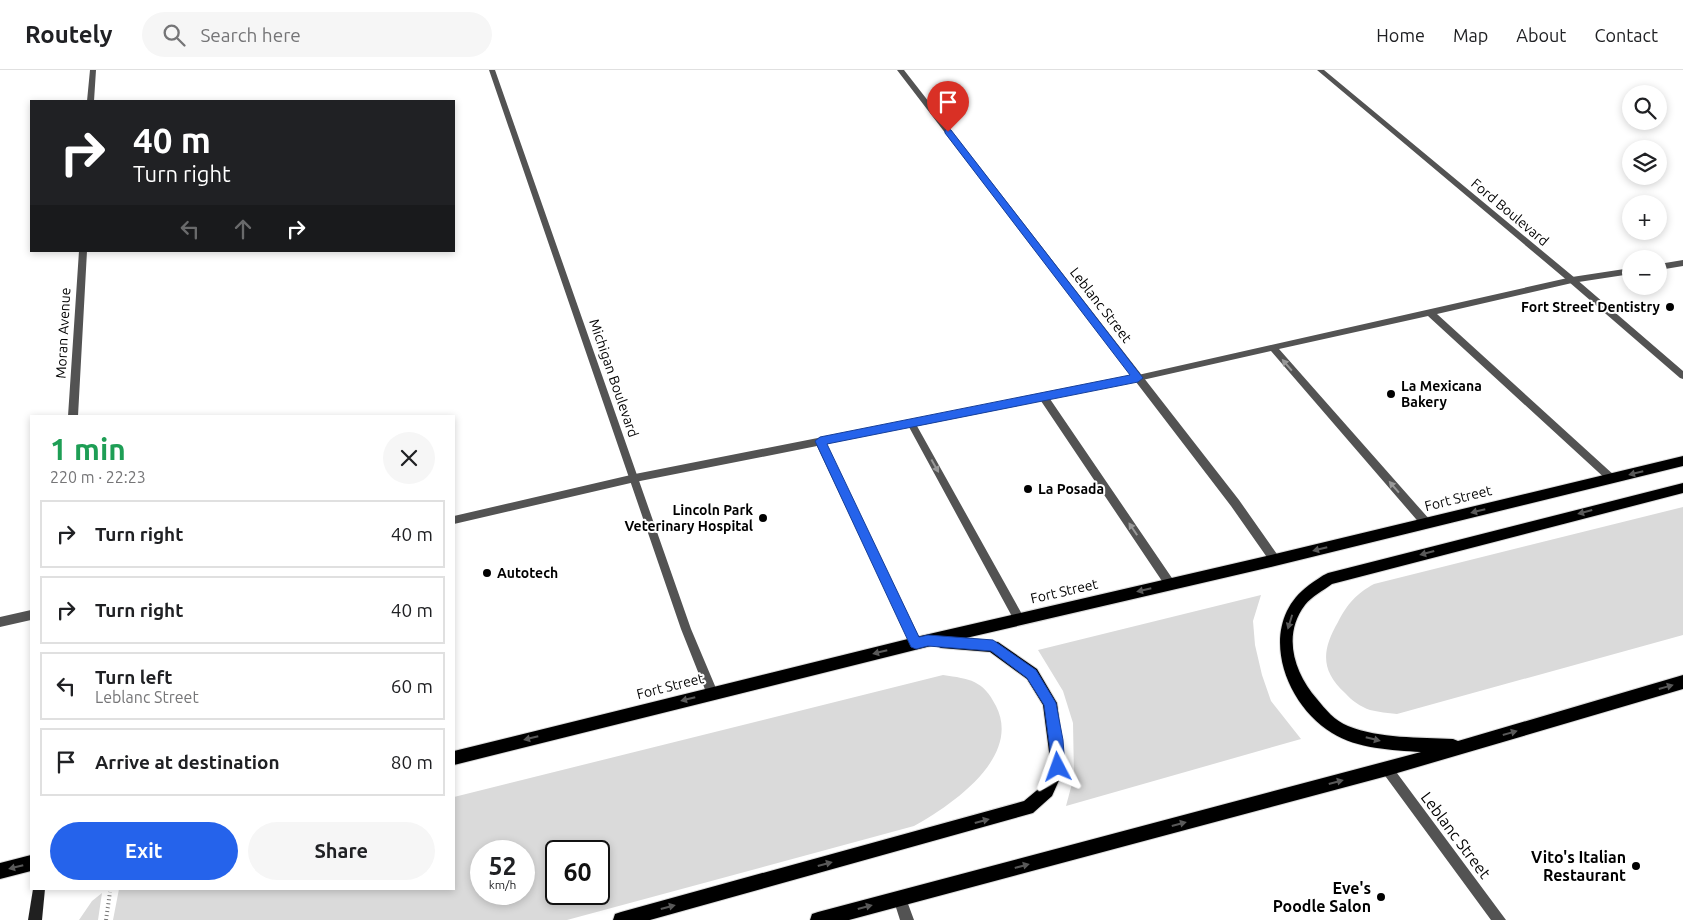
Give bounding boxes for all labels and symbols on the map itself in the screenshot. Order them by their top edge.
pin [927,81,969,132]
street label: Ford Boulevard [1468,175,1552,249]
street label: Leblanc Street [1067,264,1136,346]
street label: Moran Avenue [53,287,73,379]
place label: Fort Street Dentistry [1521,299,1661,315]
marker: Fort Street Dentistry [1664,301,1676,313]
street label: Michigan Boulevard [586,317,642,439]
one-way arrow [1281,359,1293,371]
place label: La Mexicana Bakery [1401,378,1482,410]
marker: La Mexicana Bakery [1385,388,1397,400]
one-way arrow [931,458,939,473]
one-way arrow [1628,469,1643,477]
place label: La Posada [1038,481,1104,497]
one-way arrow [1388,481,1400,493]
street label: Fort Street [1423,482,1494,514]
marker: La Posada [1022,483,1034,495]
place label: Lincoln Park Veterinary Hospital [624,502,753,534]
one-way arrow [1470,507,1485,515]
one-way arrow [1577,508,1592,516]
marker: Lincoln Park Veterinary Hospital [757,512,769,524]
one-way arrow [1128,523,1138,536]
one-way arrow [1312,545,1327,553]
one-way arrow [1420,549,1435,557]
place label: Autotech [497,565,558,581]
marker: Autotech [481,567,493,579]
street label: Fort Street [1029,575,1100,607]
one-way arrow [1137,586,1152,594]
one-way arrow [1286,615,1294,630]
one-way arrow [873,648,888,656]
street label: Fort Street [635,670,706,702]
one-way arrow [1659,682,1674,690]
one-way arrow [681,695,696,703]
one-way arrow [1503,728,1518,736]
one-way arrow [523,735,538,743]
one-way arrow [1365,736,1380,744]
position arrow [1031,740,1083,792]
one-way arrow [1329,778,1344,786]
street label: Leblanc Street [1418,788,1495,882]
one-way arrow [974,817,989,825]
one-way arrow [1172,820,1187,828]
speed limit sign: 60 [545,840,610,905]
place label: Vito's Italian Restaurant [1531,848,1626,884]
one-way arrow [818,860,833,868]
marker: Vito's Italian Restaurant [1630,860,1642,872]
one-way arrow [1015,862,1030,870]
one-way arrow [8,863,23,871]
place label: Eve's Poodle Salon [1273,879,1371,915]
marker: Eve's Poodle Salon [1375,891,1387,903]
one-way arrow [661,903,676,911]
one-way arrow [858,903,873,911]

